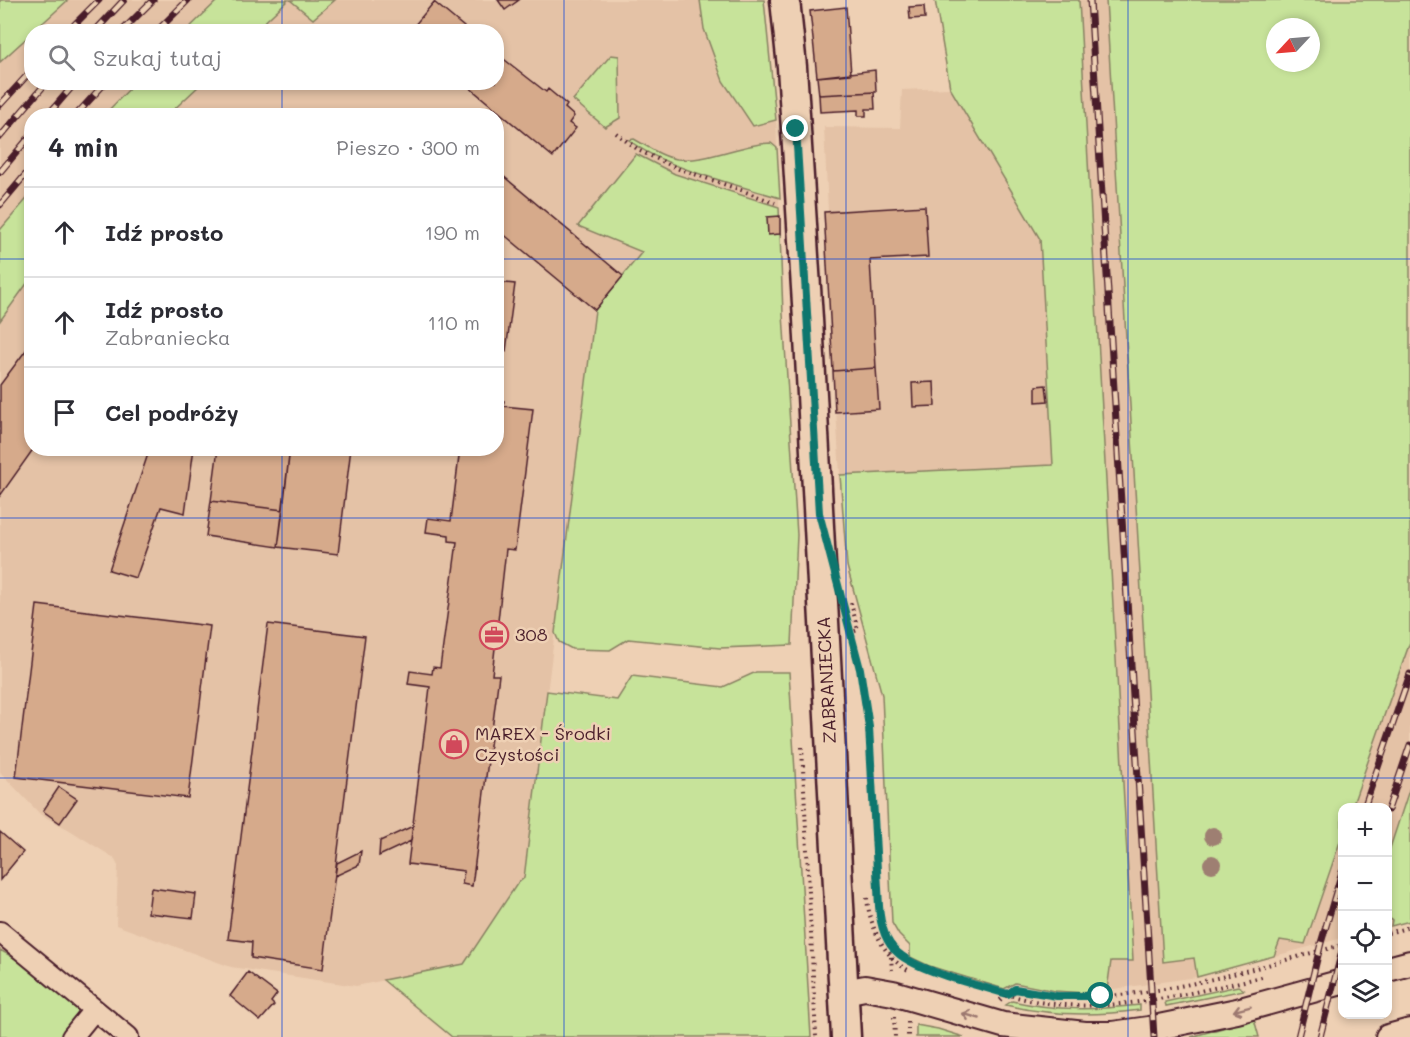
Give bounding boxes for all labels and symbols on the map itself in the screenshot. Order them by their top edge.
north arrow [1266,18,1320,72]
route end [782,115,808,141]
street label: ZABRANIECKA [811,616,841,744]
office icon: 308 [478,619,510,651]
place label: 308 [515,622,548,646]
place label: MAREX - Środki Czystości [475,721,611,766]
shop icon: MAREX - Środki Czystości [438,728,470,760]
route start [1087,982,1113,1008]
one-way arrow [1233,1004,1252,1016]
one-way arrow [962,1010,981,1022]

